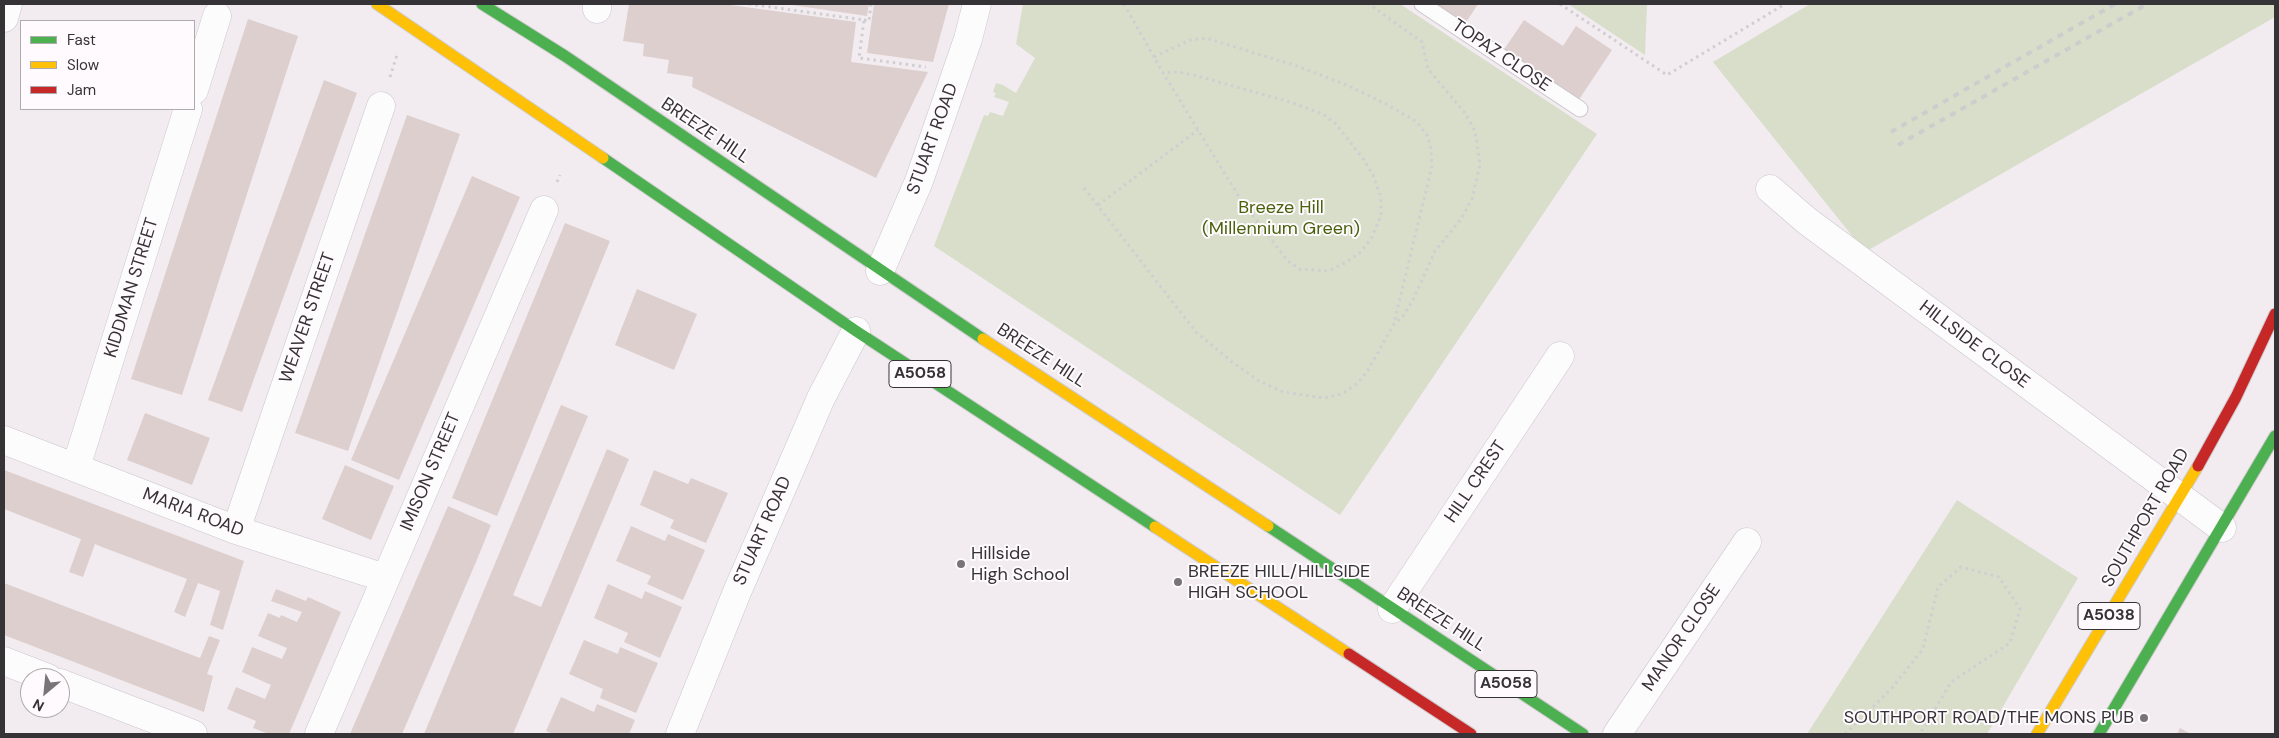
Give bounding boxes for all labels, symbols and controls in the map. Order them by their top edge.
street label: TOPAZ CLOSE [1448,15,1554,97]
legend [20,20,195,110]
text: Fast [67,30,96,50]
text: Slow [67,55,99,75]
text: Jam [67,80,96,100]
street label: STUART ROAD [903,80,963,198]
street label: BREEZE HILL [657,94,753,168]
park label: Breeze Hill (Millennium Green) [1202,197,1360,240]
street label: KIDDMAN STREET [100,215,164,361]
street label: WEAVER STREET [276,250,340,386]
street label: HILLSIDE CLOSE [1915,296,2033,394]
street label: BREEZE HILL [992,319,1090,393]
road number: A5058 [889,360,951,388]
street label: IMISON STREET [396,410,466,534]
street label: HILL CREST [1441,437,1511,527]
street label: SOUTHPORT ROAD [2098,445,2194,591]
street label: STUART ROAD [729,473,797,589]
street label: MARIA ROAD [139,484,247,542]
place label: Hillside High School [971,543,1069,586]
marker: Hillside High School [955,558,967,570]
place label: BREEZE HILL/HILLSIDE HIGH SCHOOL [1188,561,1370,604]
marker: BREEZE HILL/HILLSIDE HIGH SCHOOL [1172,576,1184,588]
street label: MANOR CLOSE [1638,580,1726,696]
street label: BREEZE HILL [1392,583,1490,657]
road number: A5038 [2078,602,2140,630]
north arrow [20,668,70,718]
road number: A5058 [1475,671,1537,698]
text: N [30,695,47,716]
place label: SOUTHPORT ROAD/THE MONS PUB [1844,707,2134,729]
marker: SOUTHPORT ROAD/THE MONS PUB [2138,712,2150,724]

